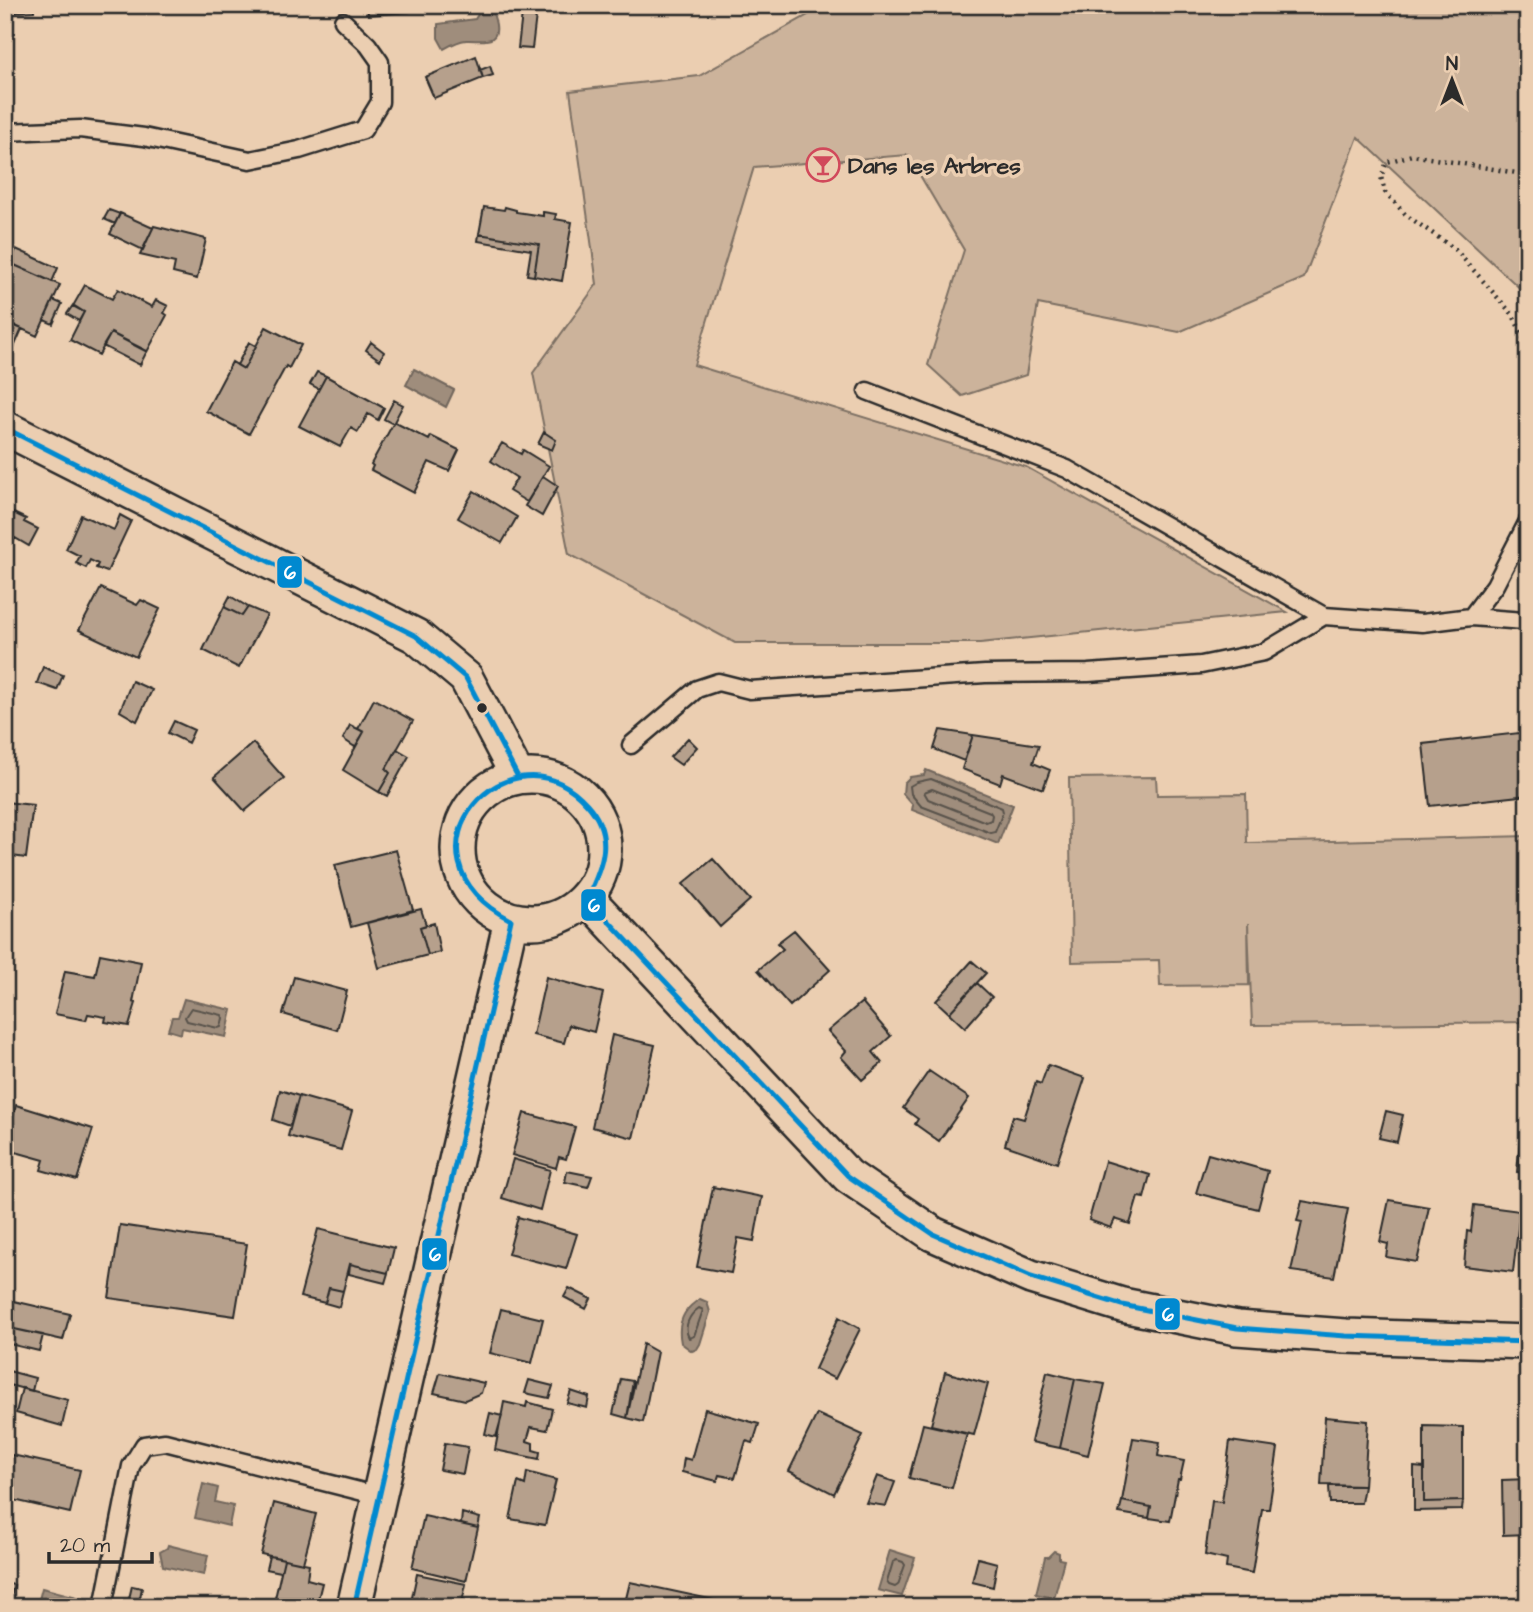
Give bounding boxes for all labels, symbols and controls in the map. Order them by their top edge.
north arrow [1418,46,1488,116]
text: N [1446,51,1458,78]
bar icon: Dans les Arbres [804,146,842,184]
place label: Dans les Arbres [848,150,1021,182]
line badge: 6 [276,555,303,589]
text: 6 [284,560,296,587]
unlabelled marker [475,701,489,715]
line badge: 6 [580,888,607,922]
text: 6 [588,893,600,920]
line badge: 6 [421,1237,448,1271]
text: 6 [429,1242,441,1269]
line badge: 6 [1154,1297,1181,1331]
text: 6 [1162,1302,1174,1329]
scale bar [49,1521,152,1565]
text: 20 m [60,1531,111,1560]

